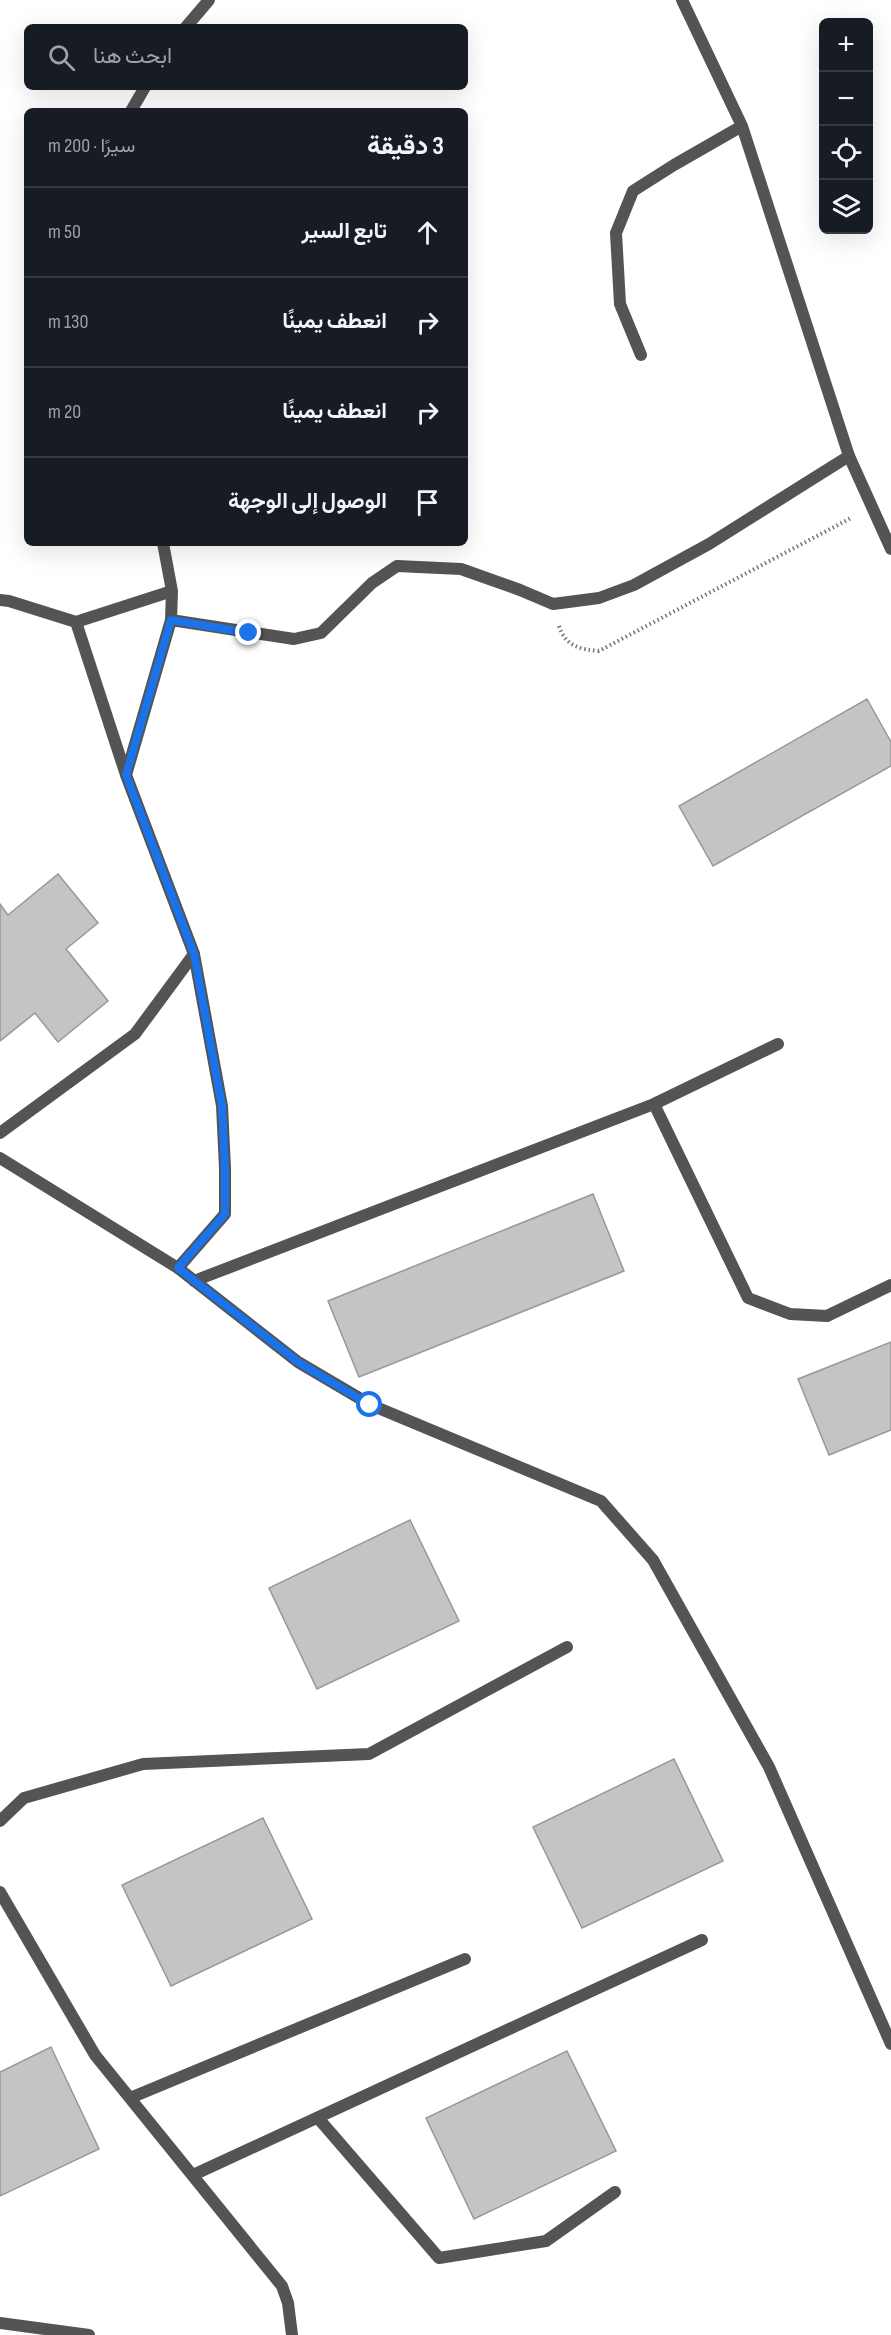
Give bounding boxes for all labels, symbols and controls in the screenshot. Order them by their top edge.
map controls [819,18,873,234]
button: + [819,18,873,72]
search box [24,24,468,90]
icon: search [45,41,78,74]
text: ابحث هنا [93,43,172,70]
button: − [819,72,873,126]
button: locate [819,126,873,180]
text: 3 دقيقة [367,131,444,162]
text: سيرًا · 200 m [48,134,135,158]
button: layers [819,180,873,234]
icon: ahead [411,216,444,249]
text: تابع السير [302,218,387,245]
text: 50 m [48,220,81,244]
icon: right [411,306,444,339]
text: انعطف يمينًا [282,308,387,335]
text: 130 m [48,310,88,334]
icon: right [411,396,444,429]
text: انعطف يمينًا [282,398,387,425]
text: 20 m [48,400,81,424]
icon: arrive [411,486,444,519]
text: الوصول إلى الوجهة [228,488,387,515]
route end [235,619,261,645]
route start [356,1391,382,1417]

